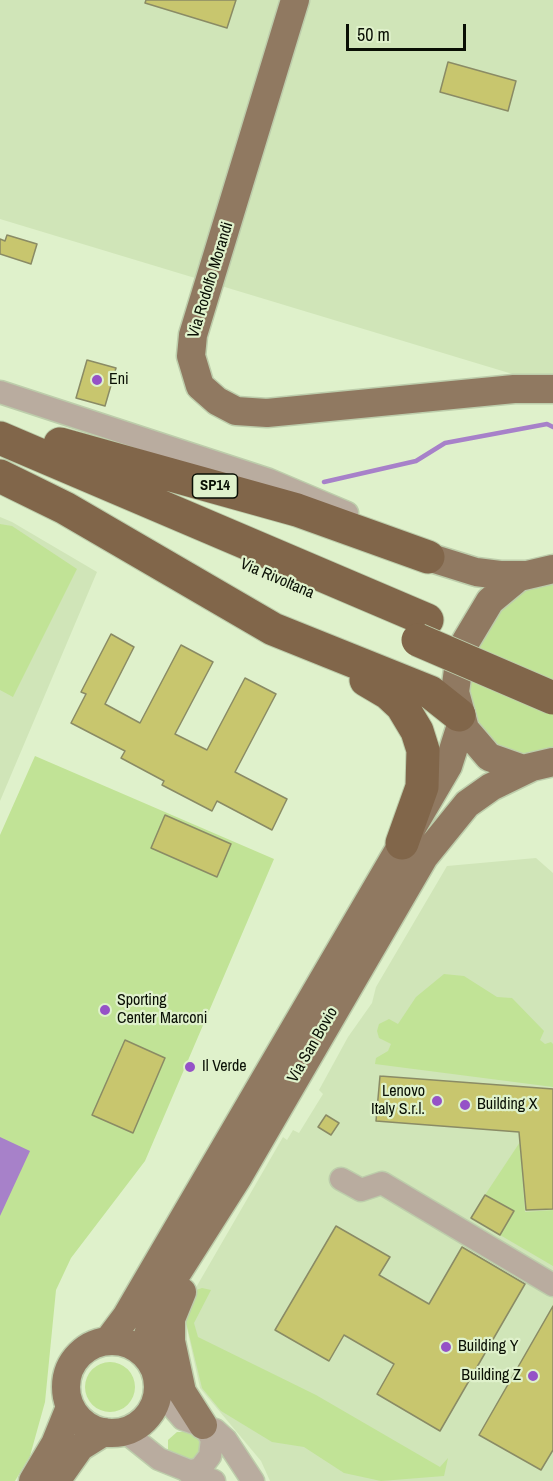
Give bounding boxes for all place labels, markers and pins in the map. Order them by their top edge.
place label: Eni [109,370,129,390]
marker: Eni [90,373,104,387]
place label: Sporting Center Marconi [117,991,207,1029]
marker: Sporting Center Marconi [98,1003,112,1017]
place label: Il Verde [202,1057,246,1077]
marker: Il Verde [183,1060,197,1074]
place label: Lenovo Italy S.r.l. [371,1082,425,1120]
marker: Lenovo Italy S.r.l. [430,1094,444,1108]
place label: Building X [477,1095,538,1115]
marker: Building X [458,1098,472,1112]
place label: Building Y [458,1337,519,1357]
marker: Building Y [439,1340,453,1354]
place label: Building Z [461,1366,521,1386]
marker: Building Z [526,1369,540,1383]

